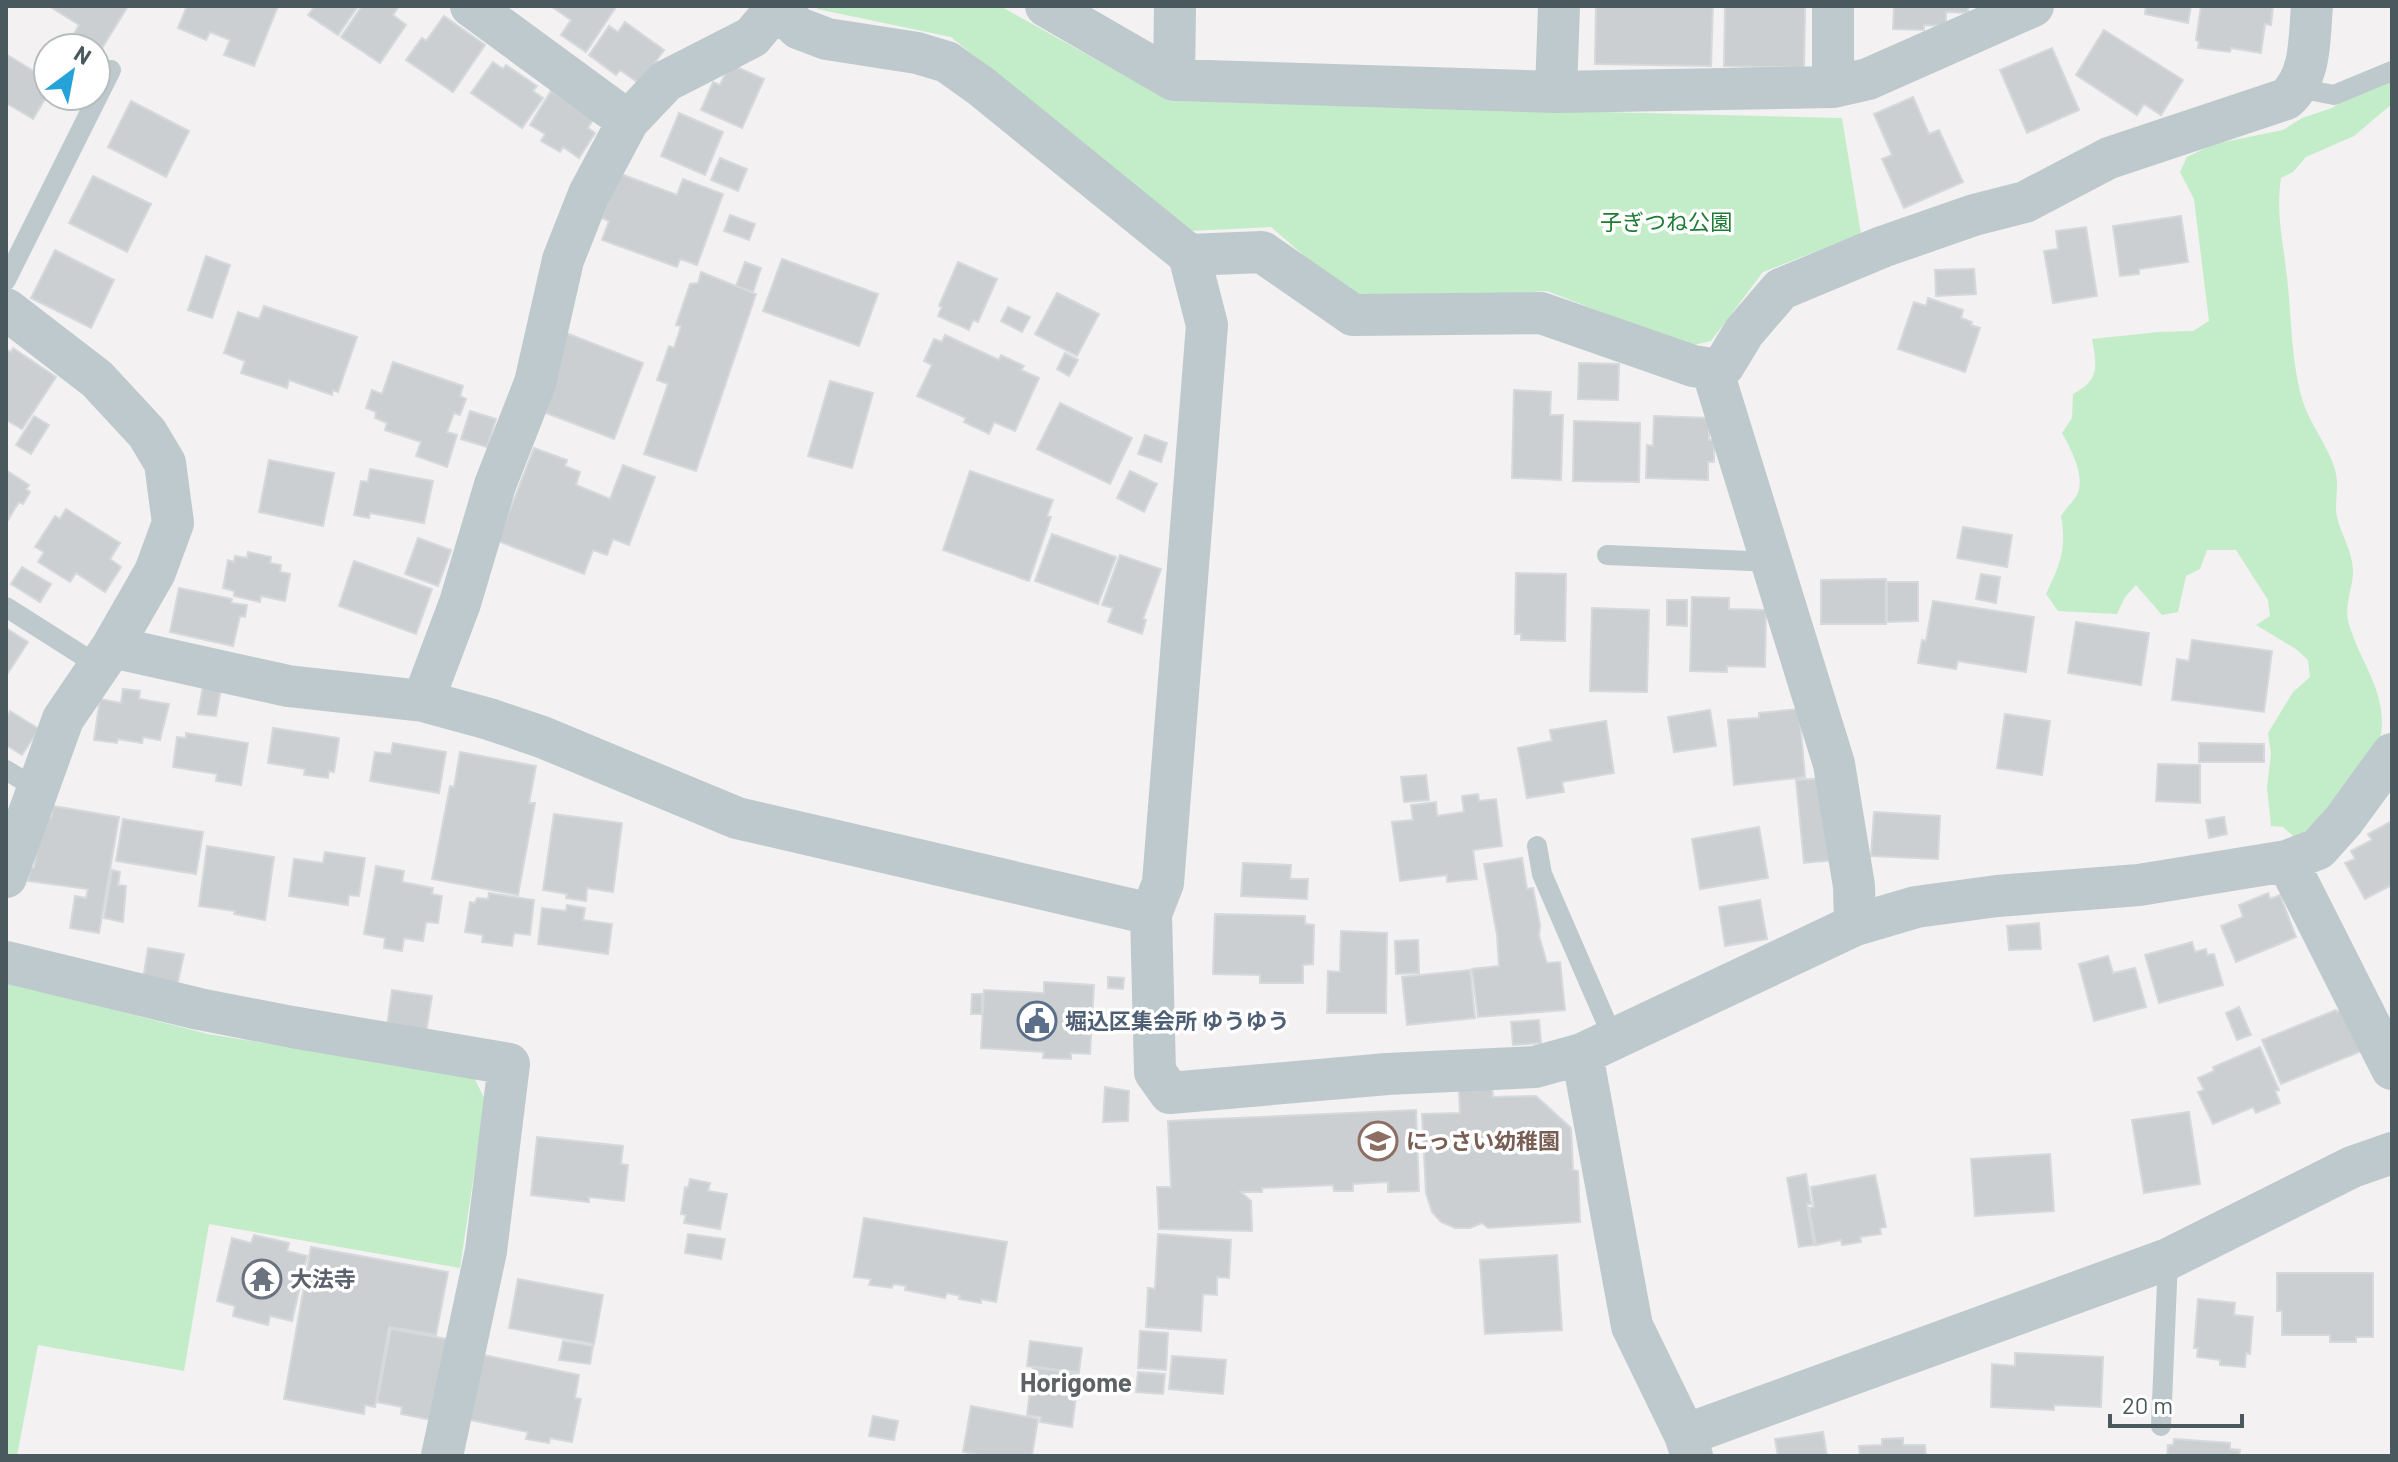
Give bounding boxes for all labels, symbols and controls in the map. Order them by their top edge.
north arrow [32,32,112,112]
text: N [70,39,96,69]
park label: 子ぎつね公園 [1600,208,1732,234]
public building icon: 堀込区集会所 ゆうゆう [1016,1000,1058,1042]
place label: 堀込区集会所 ゆうゆう [1065,1007,1289,1033]
school or university icon: にっさい幼稚園 [1357,1120,1399,1162]
place label: にっさい幼稚園 [1406,1127,1560,1153]
temple icon: 大法寺 [241,1258,283,1300]
place label: 大法寺 [290,1265,356,1291]
district label: Horigome [1020,1366,1132,1397]
scale bar [2110,1378,2242,1428]
text: 20 m [2122,1390,2173,1419]

